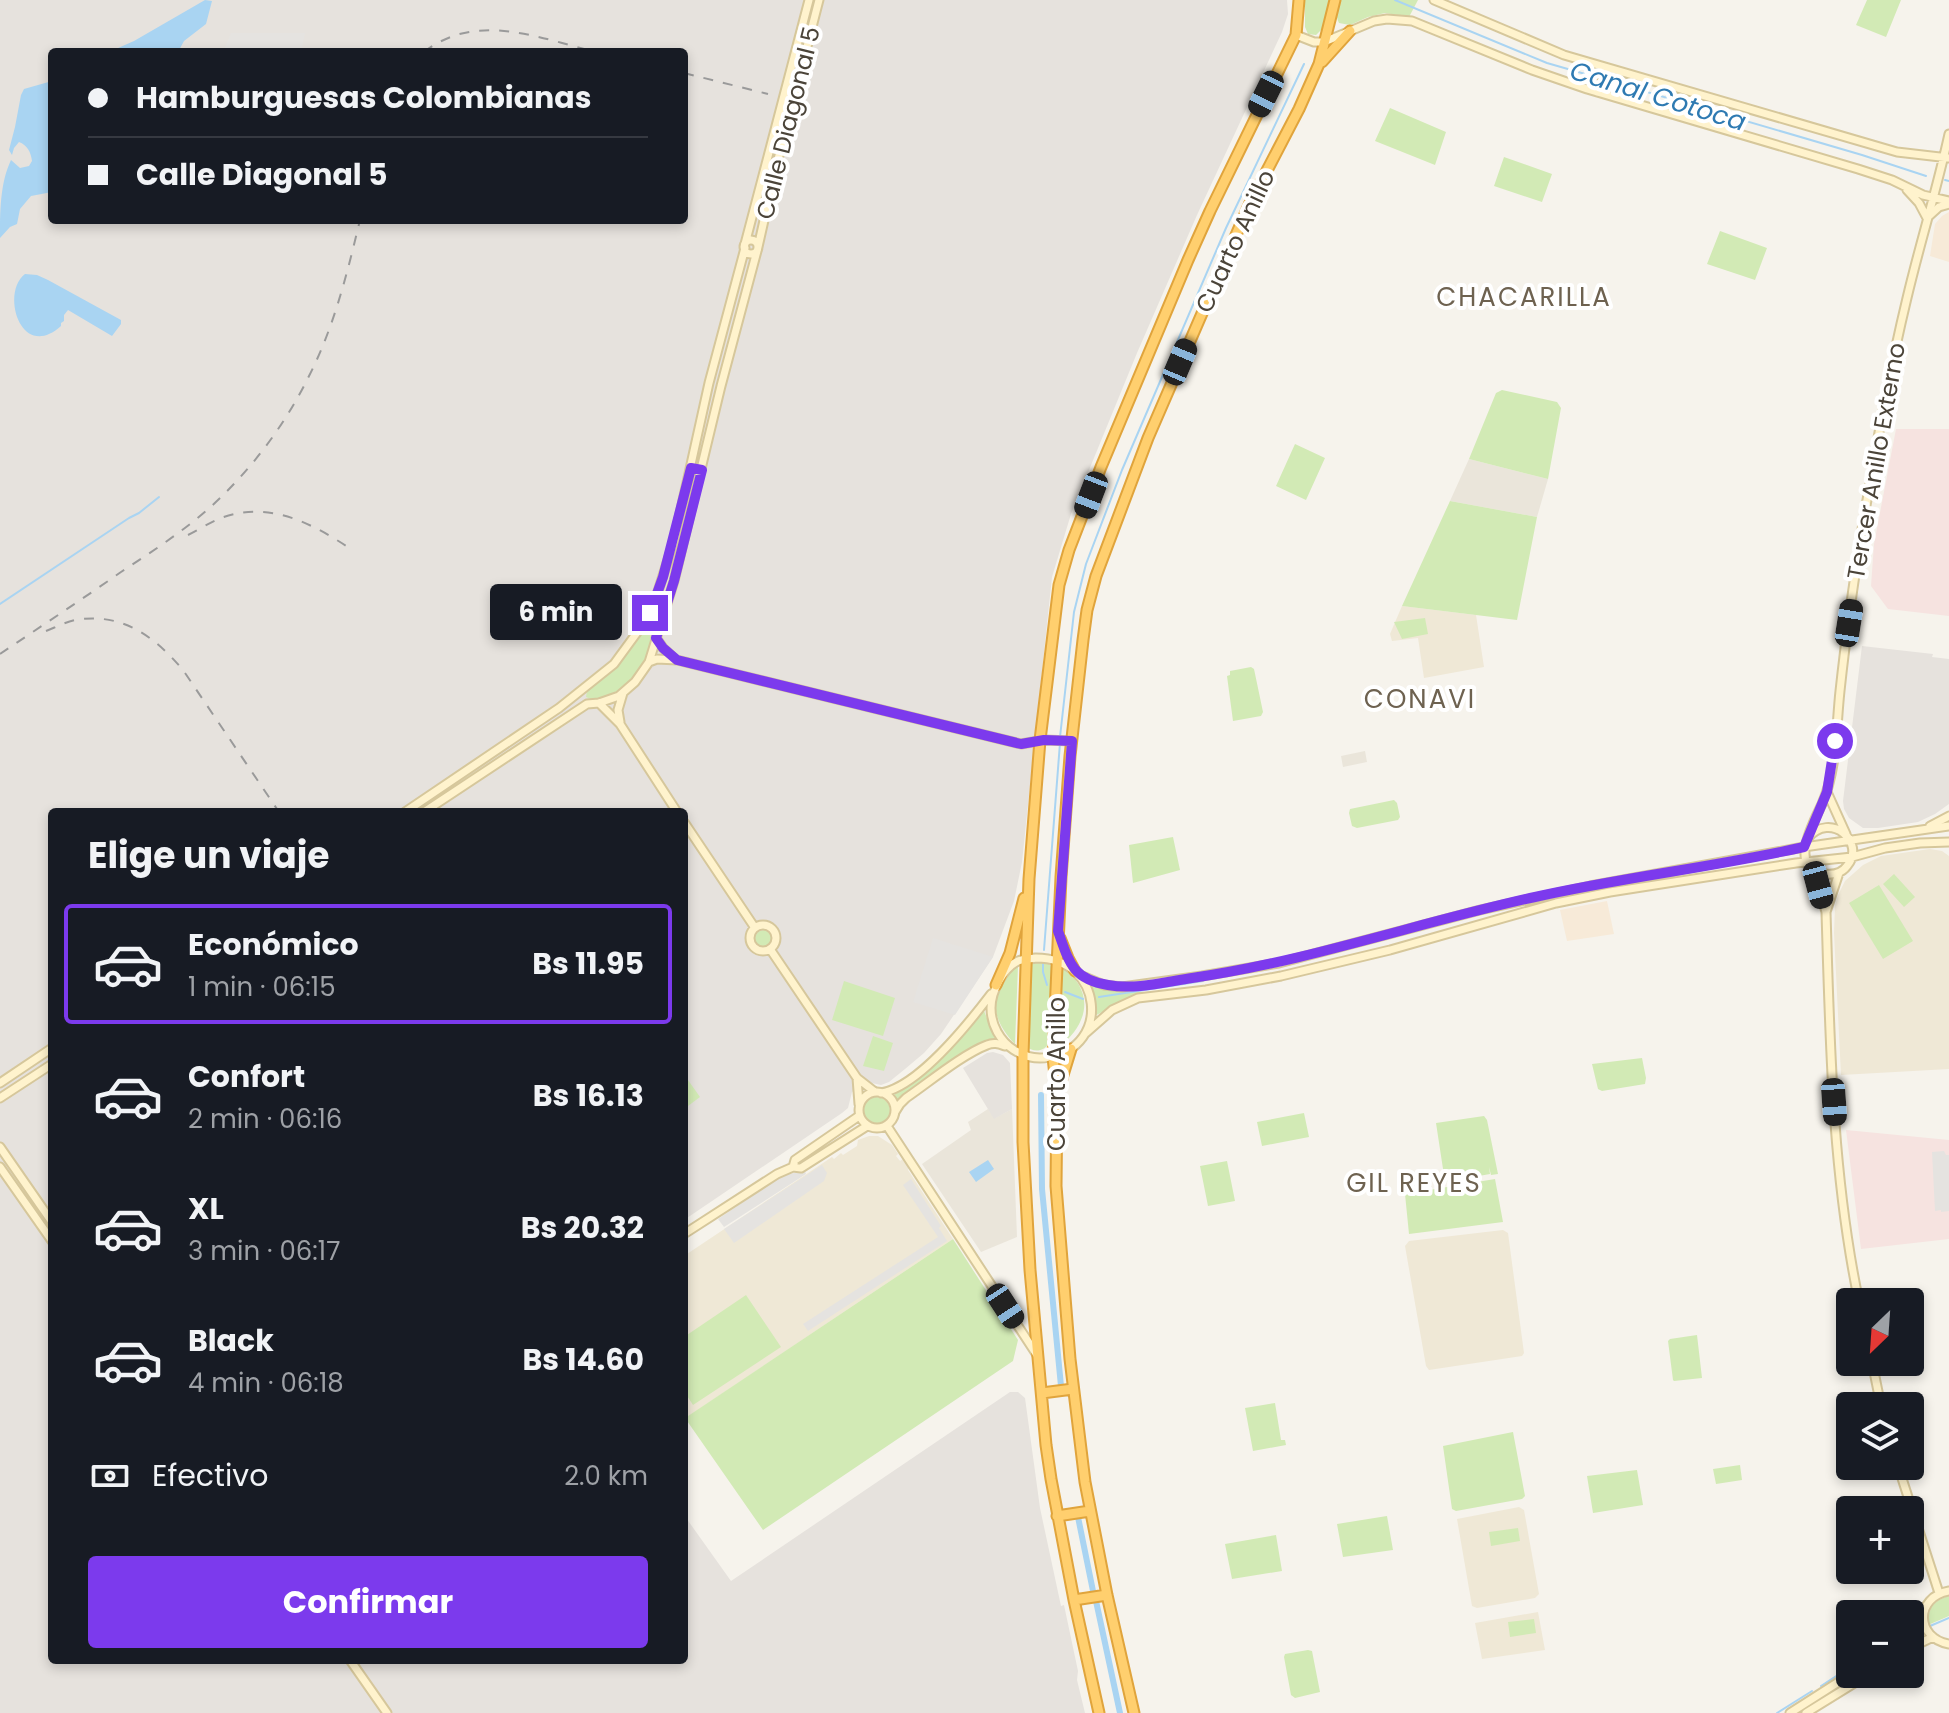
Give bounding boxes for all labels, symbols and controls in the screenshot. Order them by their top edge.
street label: Calle Diagonal 5 [748,23,828,223]
water label: Canal Cotoca [1566,52,1750,140]
car [1245,67,1287,121]
text: Hamburguesas Colombianas [136,76,591,119]
text: Calle Diagonal 5 [136,153,388,196]
street label: Cuarto Anillo [1187,164,1283,318]
district label: CHACARILLA [1436,279,1612,315]
car [1160,335,1200,389]
street label: Tercer Anillo Externo [1839,340,1913,582]
car [1071,468,1111,522]
callout: 6 min [490,585,622,641]
text: 6 min [519,594,593,630]
route end [632,595,668,631]
car [1833,597,1865,649]
district label: CONAVI [1364,681,1476,717]
route start [1817,723,1853,759]
text: Elige un viaje [88,830,330,881]
car [1800,859,1836,911]
text: Económico [188,923,359,966]
icon: car [92,928,164,1000]
text: Bs 11.95 [532,942,644,985]
text: 1 min · 06:15 [188,969,336,1005]
street label: Cuarto Anillo [1040,997,1073,1151]
text: Confort [188,1055,305,1098]
icon: car [92,1060,164,1132]
text: Bs 16.13 [533,1074,644,1117]
car [1820,1077,1848,1127]
text: 2 min · 06:16 [188,1101,342,1137]
district label: GIL REYES [1346,1165,1482,1201]
text: XL [188,1187,224,1230]
icon: car [92,1192,164,1264]
text: Bs 20.32 [521,1206,644,1249]
text: 3 min · 06:17 [188,1233,340,1269]
car [982,1279,1028,1333]
north arrow [1836,1288,1924,1376]
map controls [1836,1288,1924,1688]
text: Black [188,1319,274,1362]
icon: car [92,1324,164,1396]
text: Bs 14.60 [522,1338,644,1381]
text: 4 min · 06:18 [188,1365,344,1401]
button: layers [1836,1392,1924,1480]
icon: cash [88,1454,132,1498]
text: Efectivo [152,1454,268,1497]
text: 2.0 km [564,1458,648,1494]
button: + [1836,1496,1924,1584]
button: Confirmar [88,1556,648,1648]
button: − [1836,1600,1924,1688]

